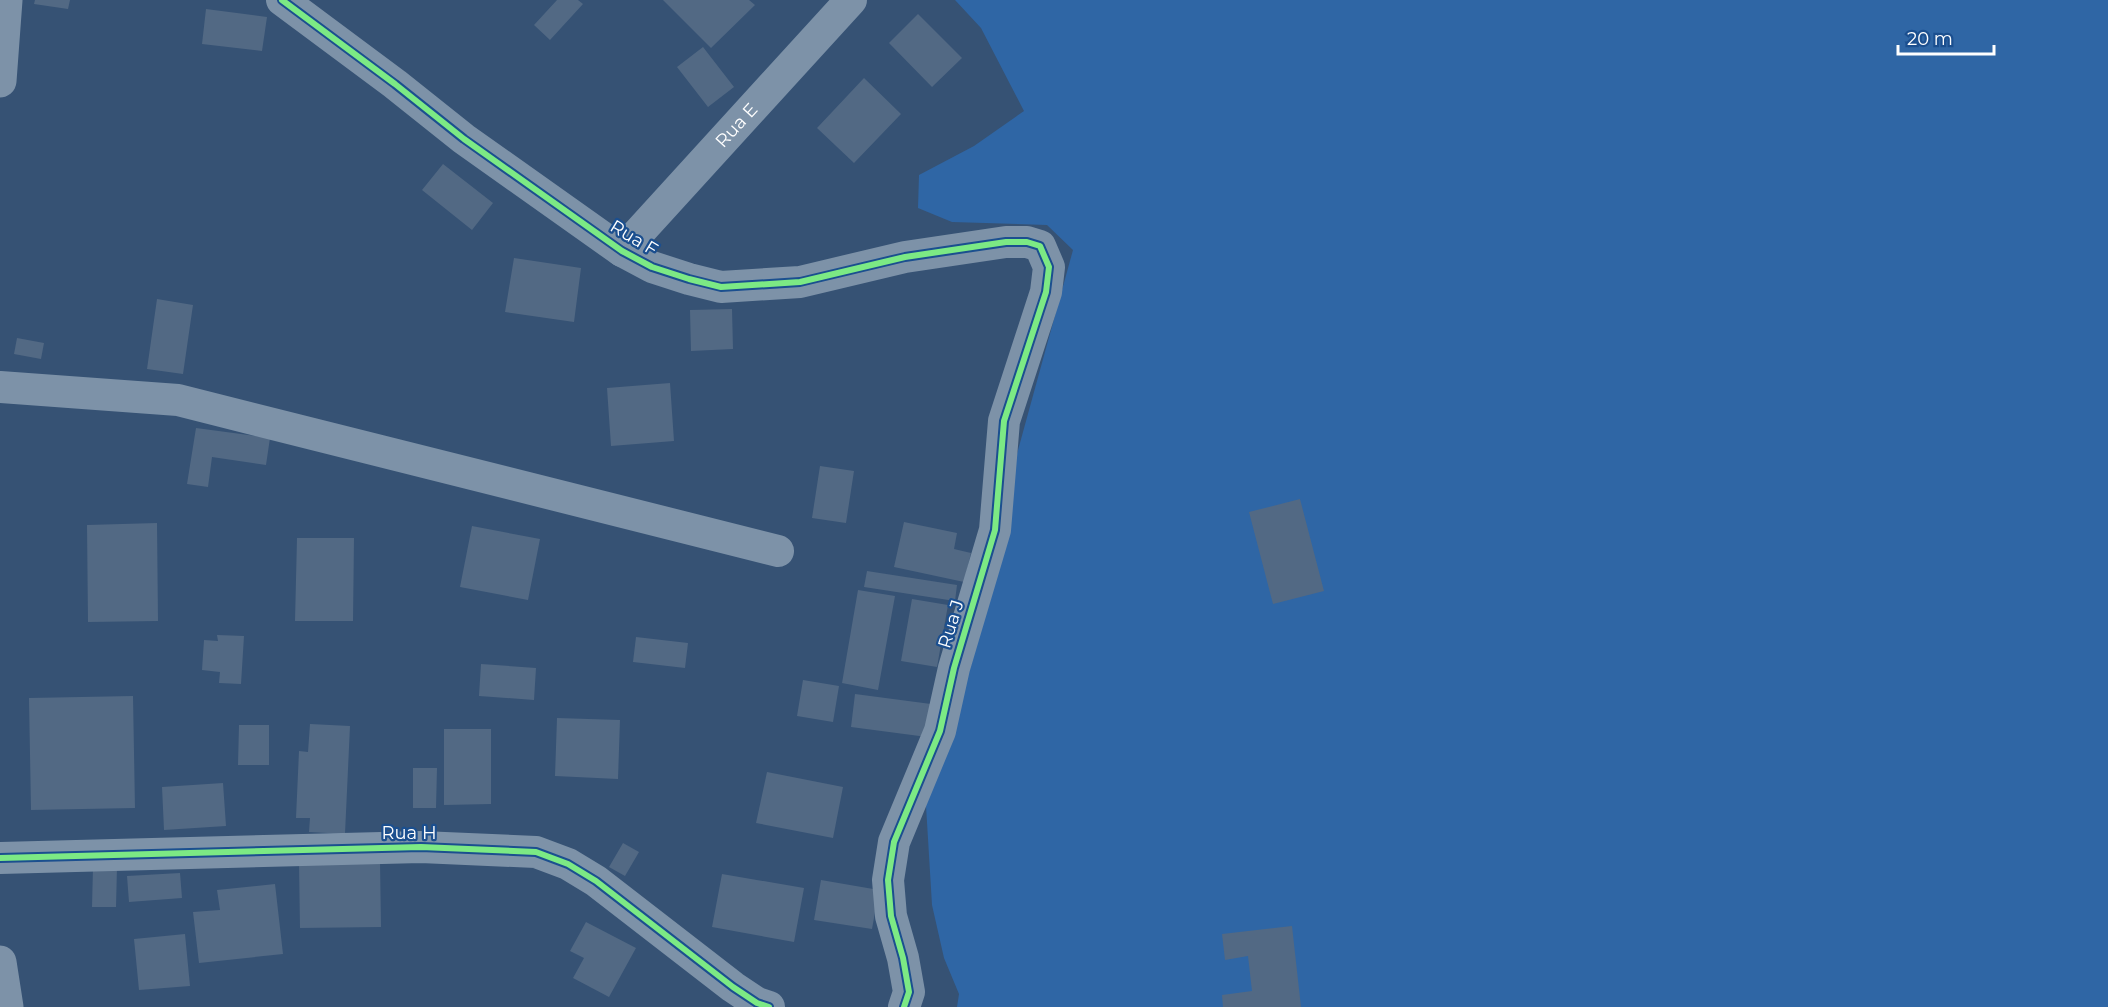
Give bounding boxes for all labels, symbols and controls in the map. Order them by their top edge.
scale bar [1898,18,1994,56]
text: 20 m [1907,28,1953,50]
street label: Rua E [711,99,762,152]
street label: Rua F [606,215,662,261]
street label: Rua J [933,597,969,651]
street label: Rua H [381,822,437,844]

